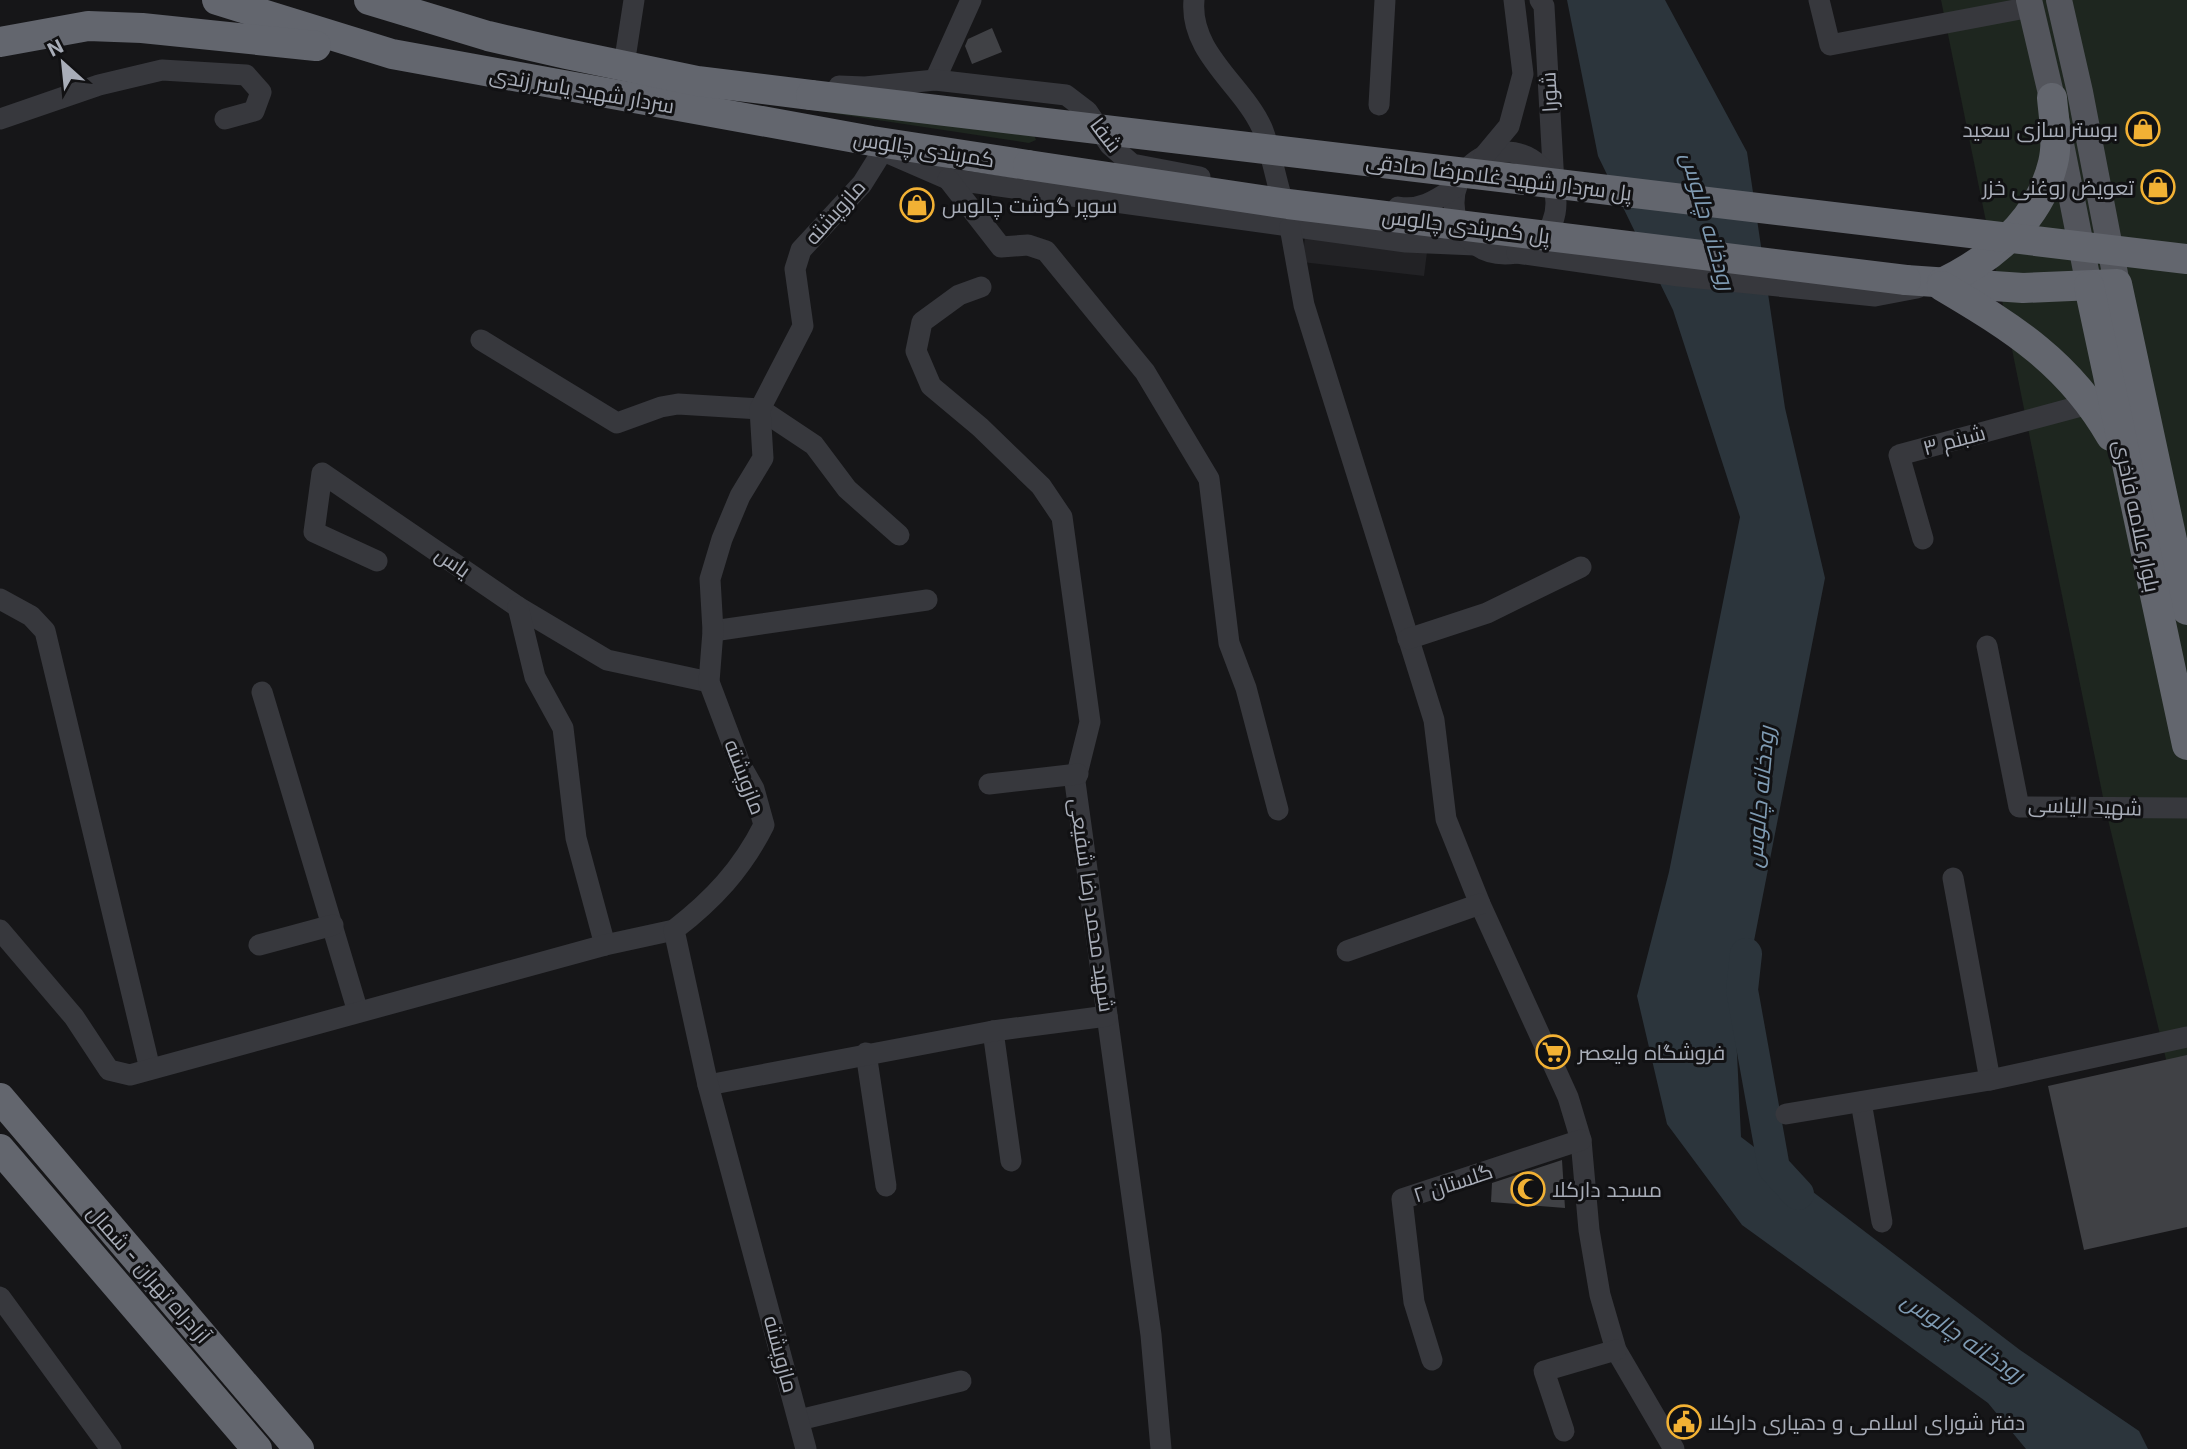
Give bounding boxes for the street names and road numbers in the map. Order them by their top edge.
street label: سردار شهید یاسر زندی [487,61,676,120]
street label: شورا [1535,71,1563,113]
street label: شفا [1085,113,1127,157]
street label: کمربندی چالوس [851,126,996,174]
street label: پل سردار شهید غلامرضا صادقی [1364,148,1634,208]
street label: مازوپشته [799,174,872,251]
street label: پل کمربندی چالوس [1380,203,1552,251]
street label: شبنم ۳ [1920,420,1989,462]
street label: بلوار علامه فاخری [2108,438,2165,595]
street label: یاس [430,541,476,584]
street label: مازوپشته [717,736,771,819]
street label: شهید الیاسی [2027,792,2143,821]
street label: شهید محمد رضا شفیعی [1064,796,1119,1014]
street label: گلستان ۲ [1410,1158,1496,1209]
street label: آزادراه تهران - شمال [81,1200,216,1349]
street label: مازوپشته [757,1313,803,1396]

